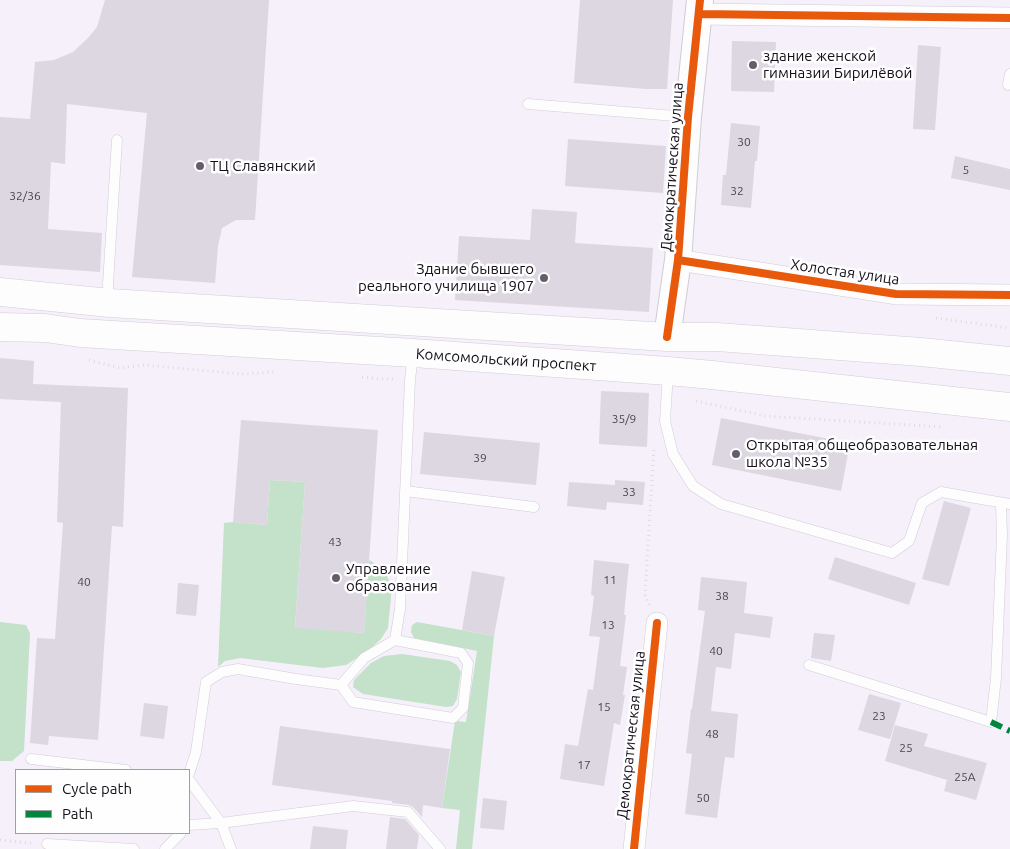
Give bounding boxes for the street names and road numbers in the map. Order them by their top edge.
street label: Демократическая улица [657,82,687,252]
street label: Холостая улица [790,255,900,289]
street label: Комсомольский проспект [415,345,597,375]
street label: Демократическая улица [613,650,649,820]

